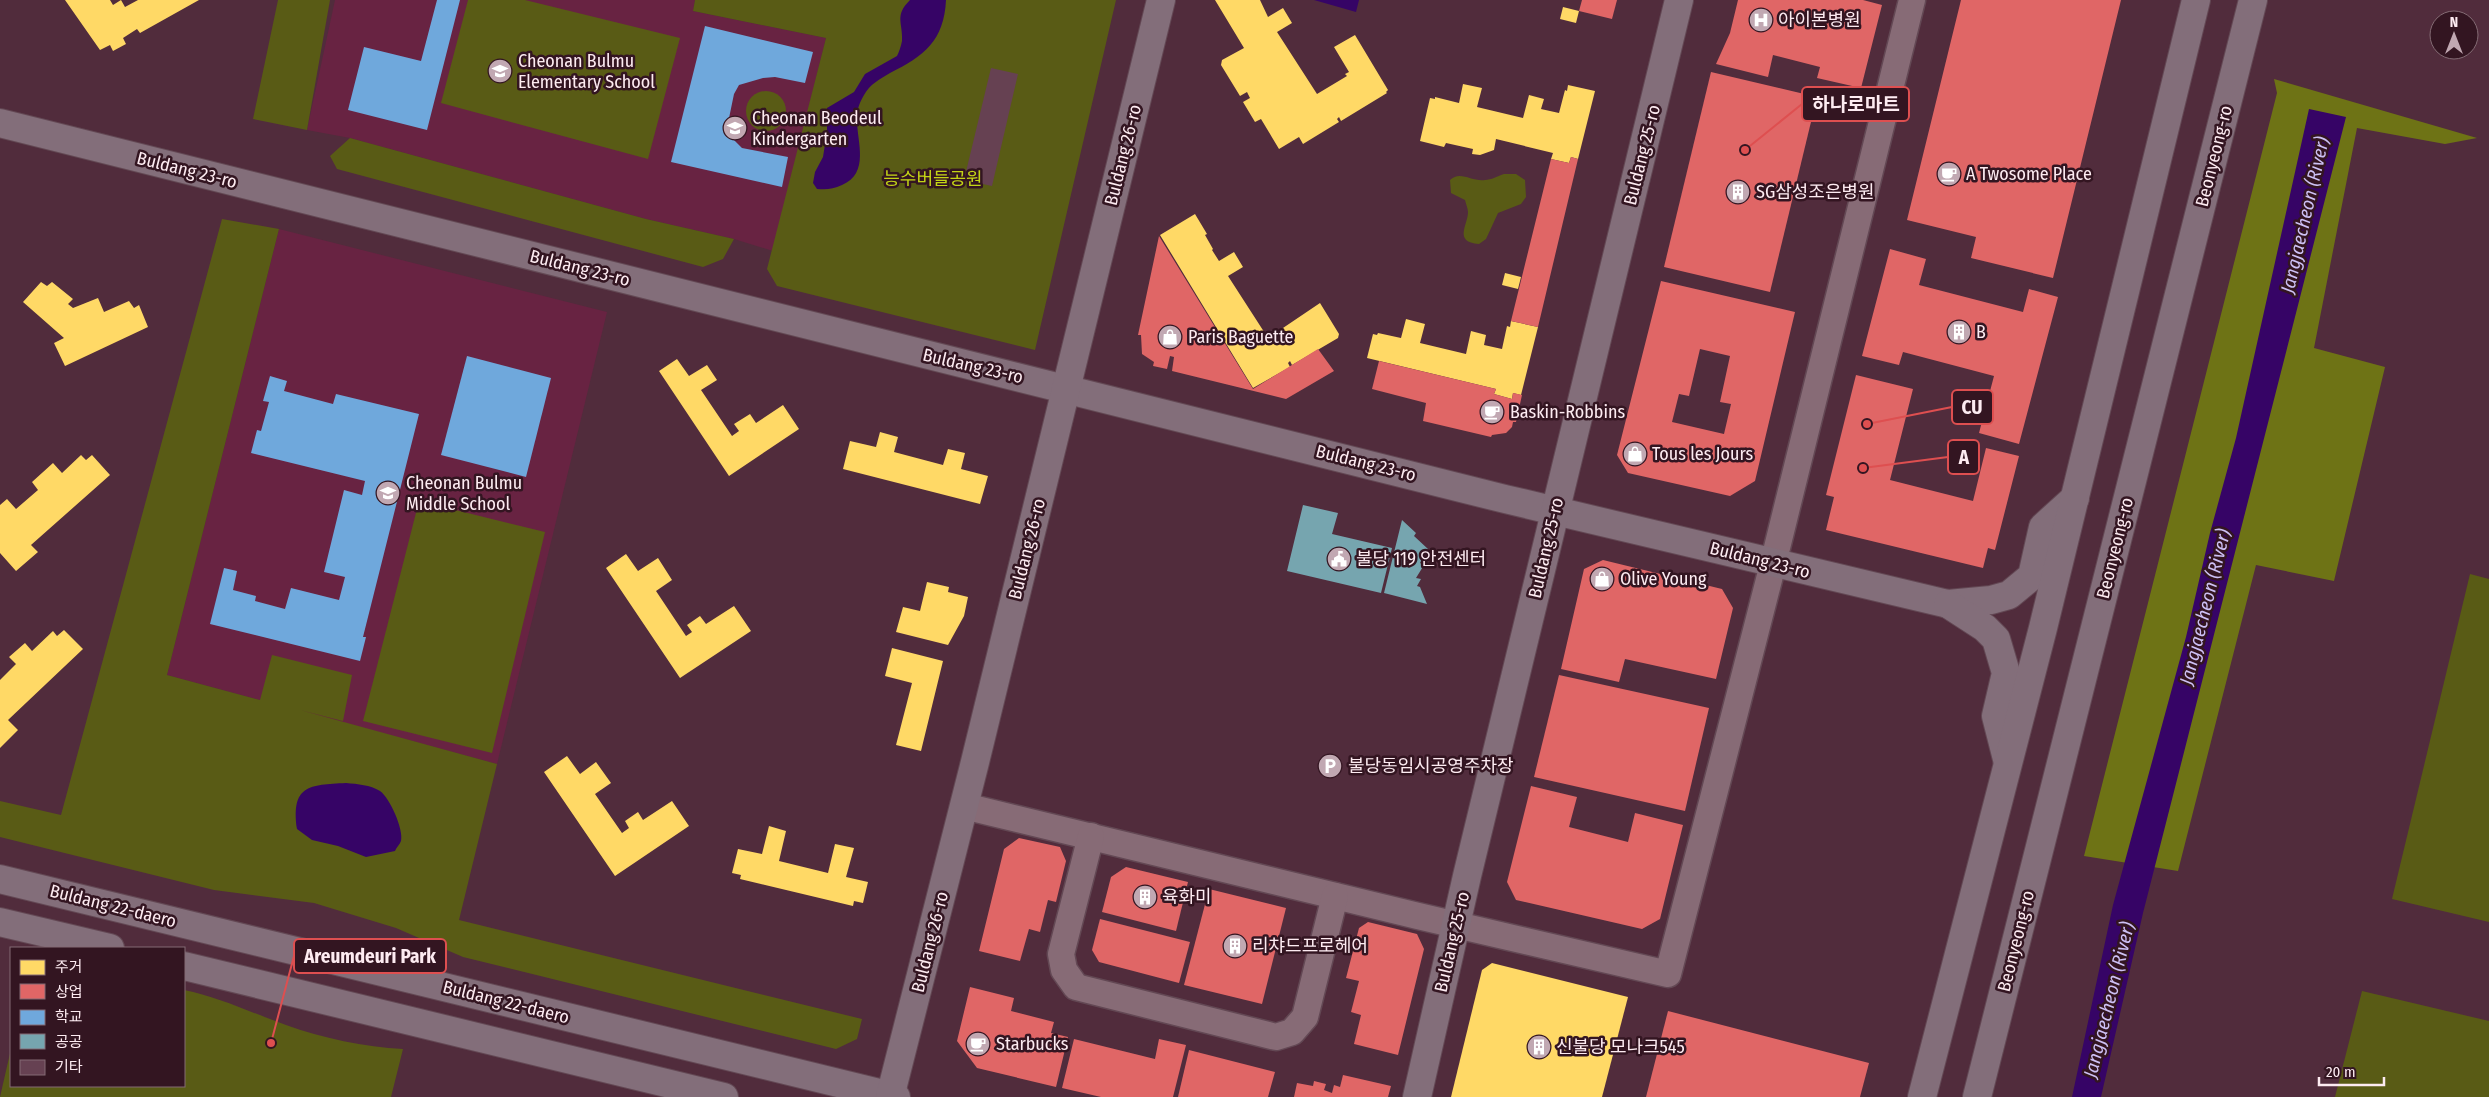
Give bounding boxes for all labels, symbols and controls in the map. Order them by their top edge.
hospital icon: 아이본병원 [1748,7,1774,33]
place label: 아이본병원 [1778,9,1861,31]
north arrow [2429,10,2479,60]
text: N [2450,14,2458,31]
place label: Cheonan Bulmu Elementary School [518,50,655,93]
school or university icon: Cheonan Bulmu Elementary School [487,58,513,84]
callout: 하나로마트 [1802,87,1909,121]
text: 하나로마트 [1812,93,1900,116]
street label: Buldang 26-ro [1100,102,1146,208]
street label: Buldang 25-ro [1619,103,1665,207]
street label: Beonyeong-ro [2191,103,2237,209]
place label: Cheonan Beodeul Kindergarten [752,107,882,150]
school or university icon: Cheonan Beodeul Kindergarten [722,115,748,141]
water label: Jangjaecheon (River) [2276,134,2334,296]
street label: Buldang 23-ro [135,147,239,193]
cafe icon: A Twosome Place [1936,161,1962,187]
place label: A Twosome Place [1966,163,2092,185]
park label: 능수버들공원 [883,168,983,190]
building icon: SG삼성조은병원 [1725,179,1751,205]
place label: SG삼성조은병원 [1756,181,1875,203]
street label: Buldang 23-ro [528,245,632,291]
building icon: B [1946,319,1972,345]
place label: B [1976,321,1986,343]
shop icon: Paris Baguette [1157,324,1183,350]
place label: Paris Baguette [1188,326,1294,348]
street label: Buldang 23-ro [921,344,1025,388]
callout: CU [1952,390,1993,424]
text: CU [1962,396,1982,419]
cafe icon: Baskin-Robbins [1479,399,1505,425]
place label: Baskin-Robbins [1510,401,1625,423]
street label: Buldang 23-ro [1314,440,1418,486]
callout: A [1948,440,1979,474]
shop icon: Tous les Jours [1622,441,1648,467]
place label: Tous les Jours [1652,443,1753,465]
text: A [1958,446,1970,469]
place label: Cheonan Bulmu Middle School [406,472,522,515]
school or university icon: Cheonan Bulmu Middle School [375,480,401,506]
street label: Beonyeong-ro [2092,495,2138,601]
street label: Buldang 26-ro [1004,496,1050,602]
street label: Buldang 25-ro [1524,496,1568,600]
water label: Jangjaecheon (River) [2174,526,2236,688]
street label: Buldang 23-ro [1708,537,1812,583]
public building icon: 불당 119 안전센터 [1326,546,1352,572]
place label: 불당 119 안전센터 [1356,548,1486,570]
shop icon: Olive Young [1589,566,1615,592]
place label: Olive Young [1620,568,1707,590]
parking icon: 불당동임시공영주차장 [1317,753,1343,779]
place label: 불당동임시공영주차장 [1348,755,1514,777]
street label: Buldang 22-daero [47,880,179,932]
building icon: 육화미 [1132,884,1158,910]
place label: 육화미 [1162,886,1212,908]
street label: Beonyeong-ro [1993,888,2039,994]
street label: Buldang 26-ro [907,889,953,995]
street label: Buldang 25-ro [1430,890,1474,994]
water label: Jangjaecheon (River) [2078,919,2140,1081]
building icon: 리챠드프로헤어 [1222,933,1248,959]
place label: 리챠드프로헤어 [1252,935,1368,957]
callout: Areumdeuri Park [294,939,446,973]
text: Areumdeuri Park [303,945,436,968]
legend [10,947,185,1087]
text: 주거 [55,958,83,976]
street label: Buldang 22-daero [440,976,572,1028]
text: 상업 [55,983,83,1001]
text: 학교 [55,1008,83,1026]
cafe icon: Starbucks [965,1031,991,1057]
text: 공공 [55,1033,83,1051]
place label: Starbucks [996,1033,1069,1055]
building icon: 신불당 모나크545 [1526,1034,1552,1060]
place label: 신불당 모나크545 [1556,1036,1685,1058]
scale bar [2319,1054,2384,1086]
text: 기타 [55,1058,83,1076]
text: 20 m [2326,1063,2356,1081]

